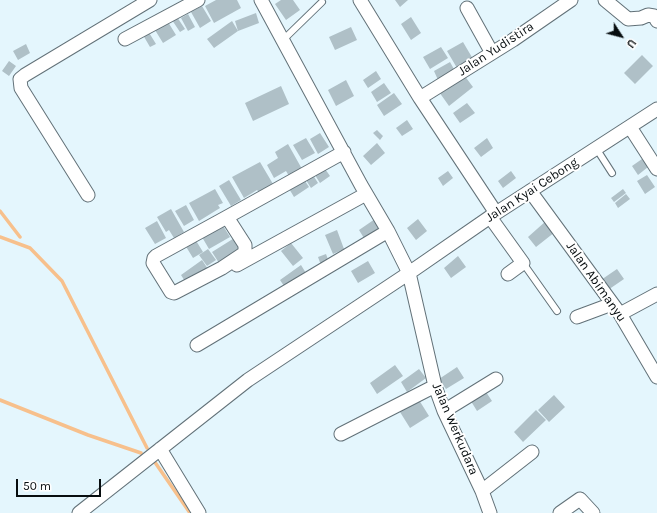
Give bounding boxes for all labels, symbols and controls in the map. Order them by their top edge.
north arrow [601,16,641,56]
street label: Jalan Yudistira [455,19,537,79]
text: U [624,36,639,50]
street label: Jalan Kyai Cebong [483,154,581,226]
street label: Jalan Abimanyu [563,239,629,325]
street label: Jalan Werkudara [429,381,481,477]
scale bar [18,471,103,497]
text: 50 m [23,479,51,493]

